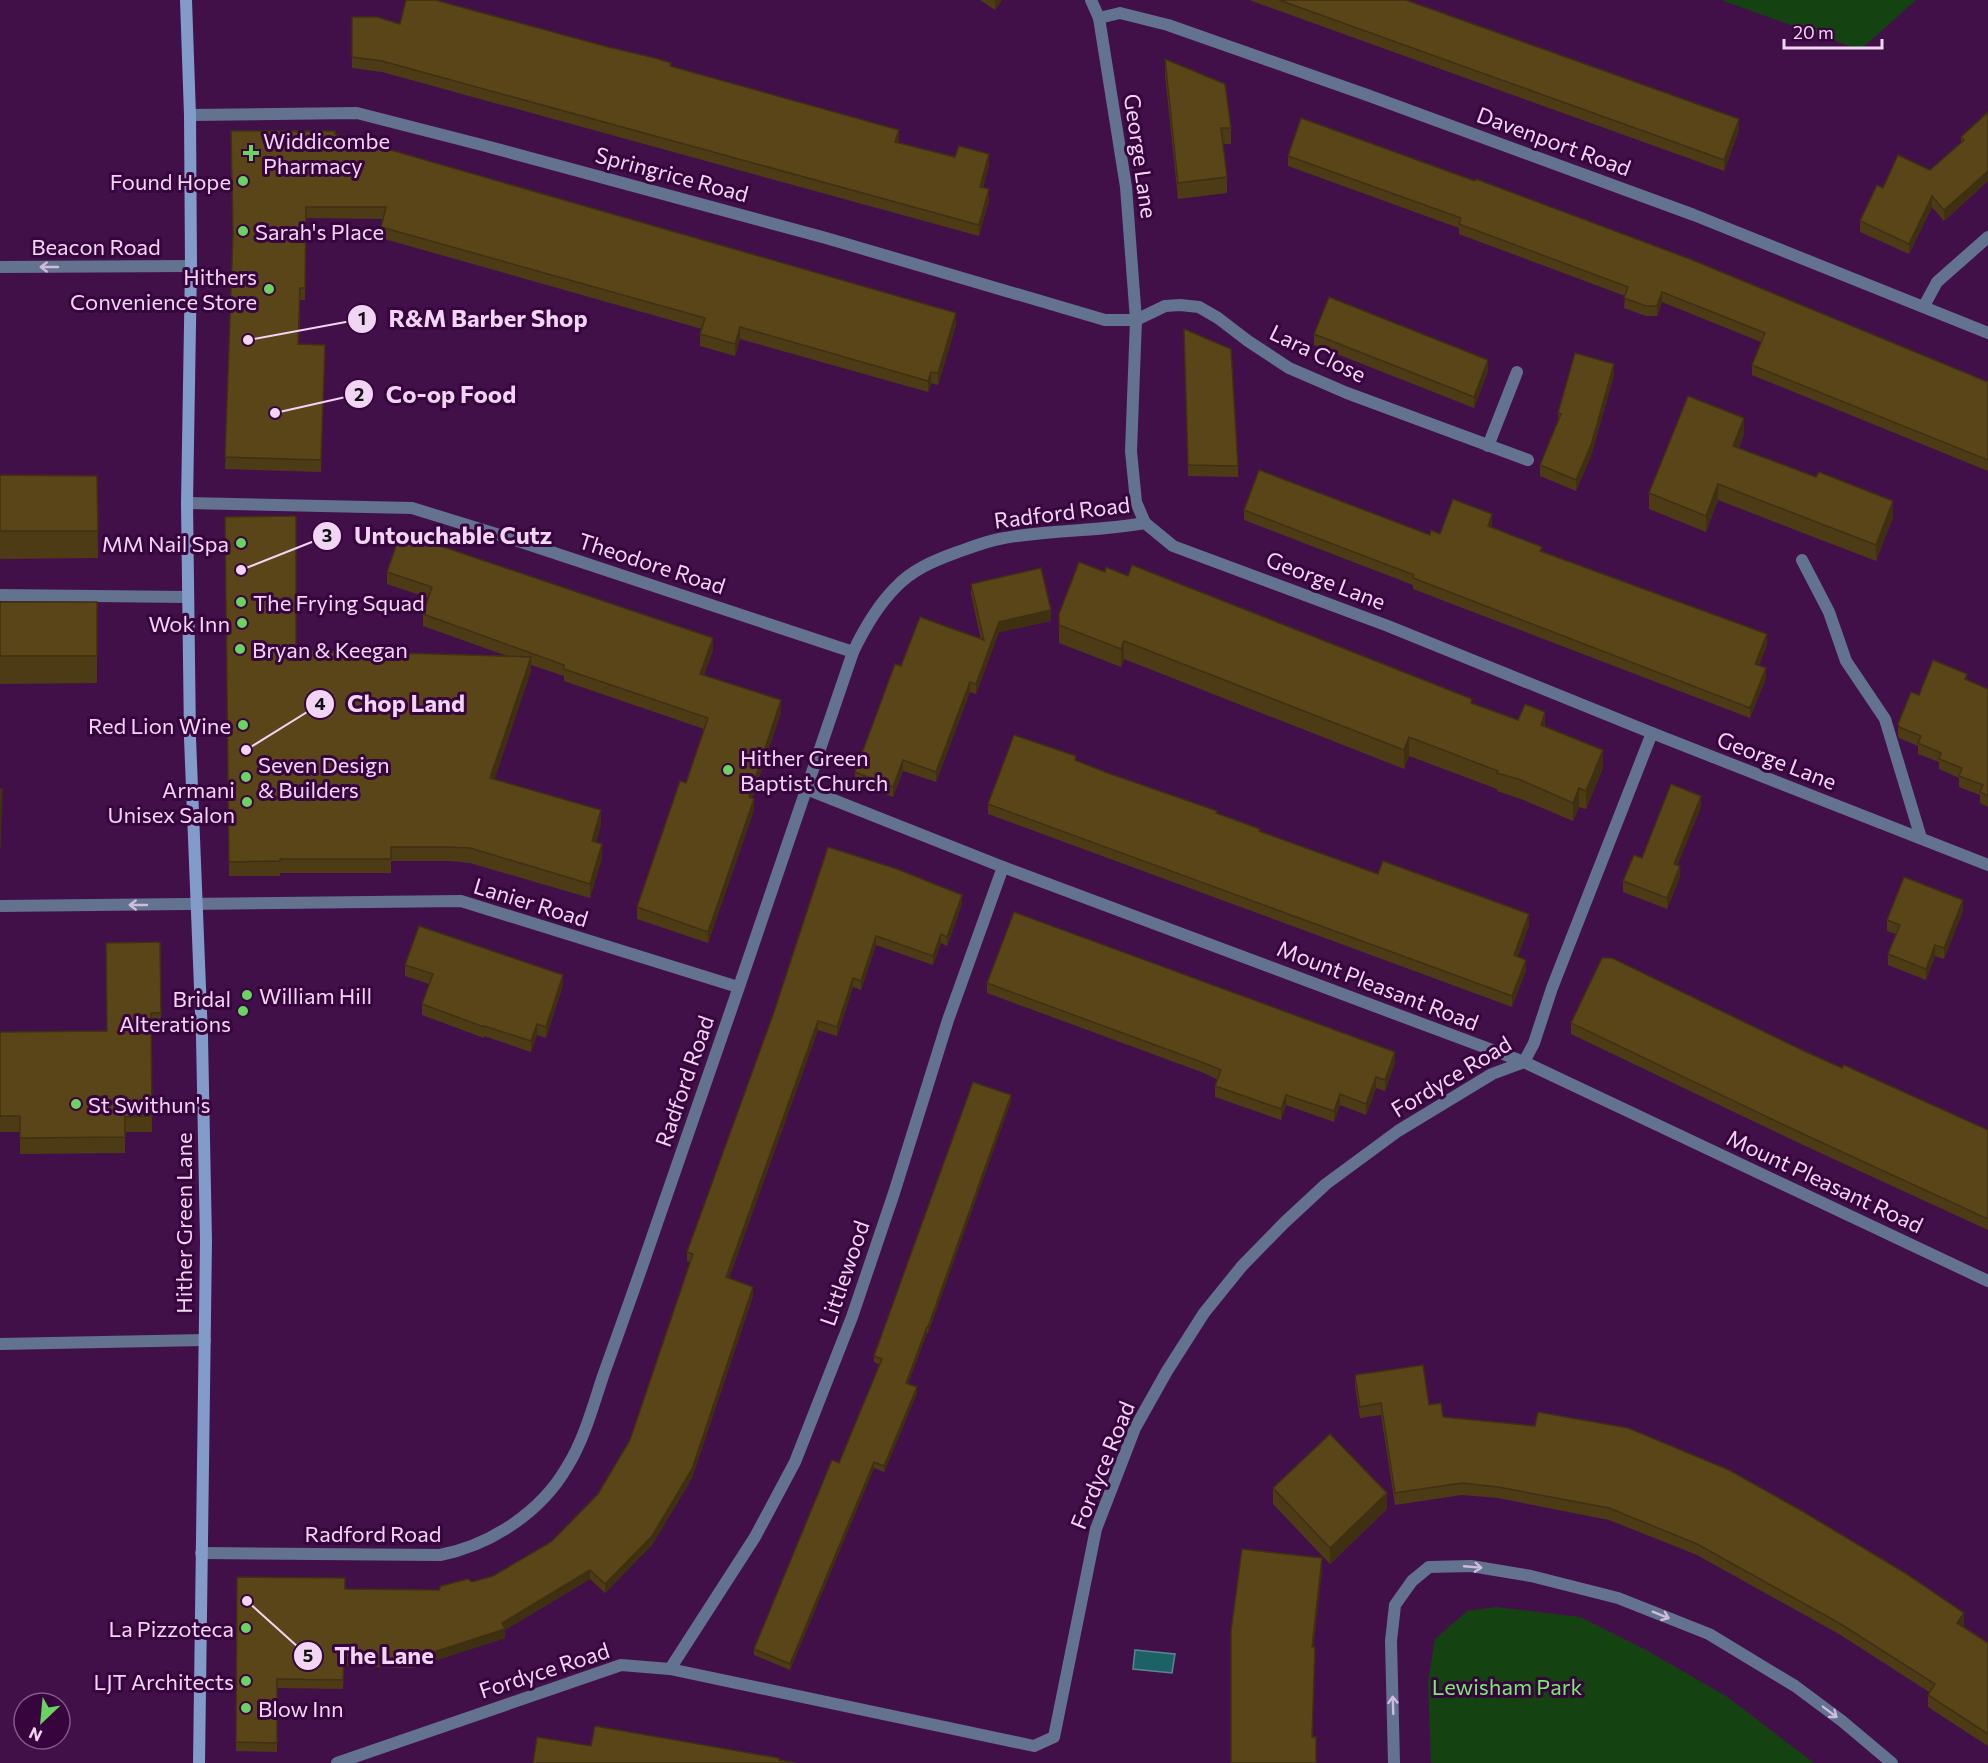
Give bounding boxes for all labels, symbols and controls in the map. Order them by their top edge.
scale bar [1784,12,1882,50]
text: 20 m [1793,21,1834,43]
street label: George Lane [1119,92,1163,220]
street label: Davenport Road [1473,101,1635,181]
place label: Widdicombe Pharmacy [263,127,390,179]
street label: Springrice Road [592,141,752,207]
marker: Widdicombe Pharmacy [244,146,258,160]
place label: Found Hope [110,168,231,195]
marker: Found Hope [236,174,250,188]
place label: Sarah's Place [255,218,384,245]
marker: Sarah's Place [236,224,250,238]
street label: Beacon Road [31,233,161,260]
one-way arrow [39,261,59,273]
place label: Hithers Convenience Store [70,263,257,315]
marker: Hithers Convenience Store [262,282,276,296]
callout: R&M Barber Shop [347,298,600,340]
text: R&M Barber Shop [388,303,588,332]
text: 1 [358,307,366,329]
street label: Lara Close [1266,318,1370,388]
callout: Co-op Food [344,373,528,415]
text: Co-op Food [386,379,516,408]
text: 2 [354,383,364,405]
street label: Radford Road [992,490,1132,534]
callout: Untouchable Cutz [312,515,564,557]
text: Untouchable Cutz [354,520,552,549]
text: 3 [322,524,332,546]
street label: Theodore Road [575,527,729,599]
place label: MM Nail Spa [102,530,229,557]
marker: MM Nail Spa [234,536,248,550]
street label: George Lane [1263,545,1389,615]
place label: The Frying Squad [253,589,425,616]
marker: The Frying Squad [234,595,248,609]
place label: Wok Inn [148,610,230,637]
marker: Wok Inn [235,616,249,630]
place label: Bryan & Keegan [252,636,408,663]
marker: Bryan & Keegan [233,642,247,656]
callout: Chop Land [305,683,477,725]
text: Chop Land [347,688,465,717]
text: 4 [314,692,326,714]
place label: Red Lion Wine [88,712,231,739]
marker: Red Lion Wine [236,718,250,732]
street label: George Lane [1714,725,1840,795]
place label: Hither Green Baptist Church [740,744,888,796]
place label: Seven Design & Builders [258,751,390,803]
marker: Hither Green Baptist Church [721,763,735,777]
marker: Seven Design & Builders [239,770,253,784]
place label: Armani Unisex Salon [107,776,235,828]
marker: Armani Unisex Salon [240,795,254,809]
street label: Lanier Road [470,872,592,932]
one-way arrow [129,899,149,911]
street label: Mount Pleasant Road [1273,934,1483,1036]
place label: William Hill [259,982,372,1009]
place label: Bridal Alterations [119,985,231,1037]
marker: William Hill [240,988,254,1002]
marker: Bridal Alterations [236,1004,250,1018]
street label: Radford Road [649,1012,719,1150]
street label: Fordyce Road [1386,1030,1516,1122]
place label: St Swithun's [88,1091,211,1118]
marker: St Swithun's [69,1097,83,1111]
street label: Mount Pleasant Road [1723,1124,1927,1238]
street label: Hither Green Lane [170,1132,197,1314]
street label: Littlewood [813,1217,875,1329]
street label: Fordyce Road [1064,1397,1140,1533]
street label: Radford Road [305,1520,441,1547]
one-way arrow [1463,1562,1482,1573]
one-way arrow [1651,1610,1670,1621]
place label: La Pizzoteca [109,1615,234,1642]
marker: La Pizzoteca [239,1621,253,1635]
callout: The Lane [293,1635,446,1677]
street label: Fordyce Road [475,1636,613,1704]
text: The Lane [334,1640,434,1669]
text: 5 [303,1644,313,1666]
place label: LJT Architects [94,1668,234,1695]
park label: Lewisham Park [1432,1673,1582,1700]
marker: LJT Architects [239,1674,253,1688]
north arrow [12,1691,72,1751]
place label: Blow Inn [258,1695,344,1722]
one-way arrow [1387,1695,1398,1715]
marker: Blow Inn [239,1701,253,1715]
one-way arrow [1821,1705,1837,1718]
text: N [26,1724,45,1746]

